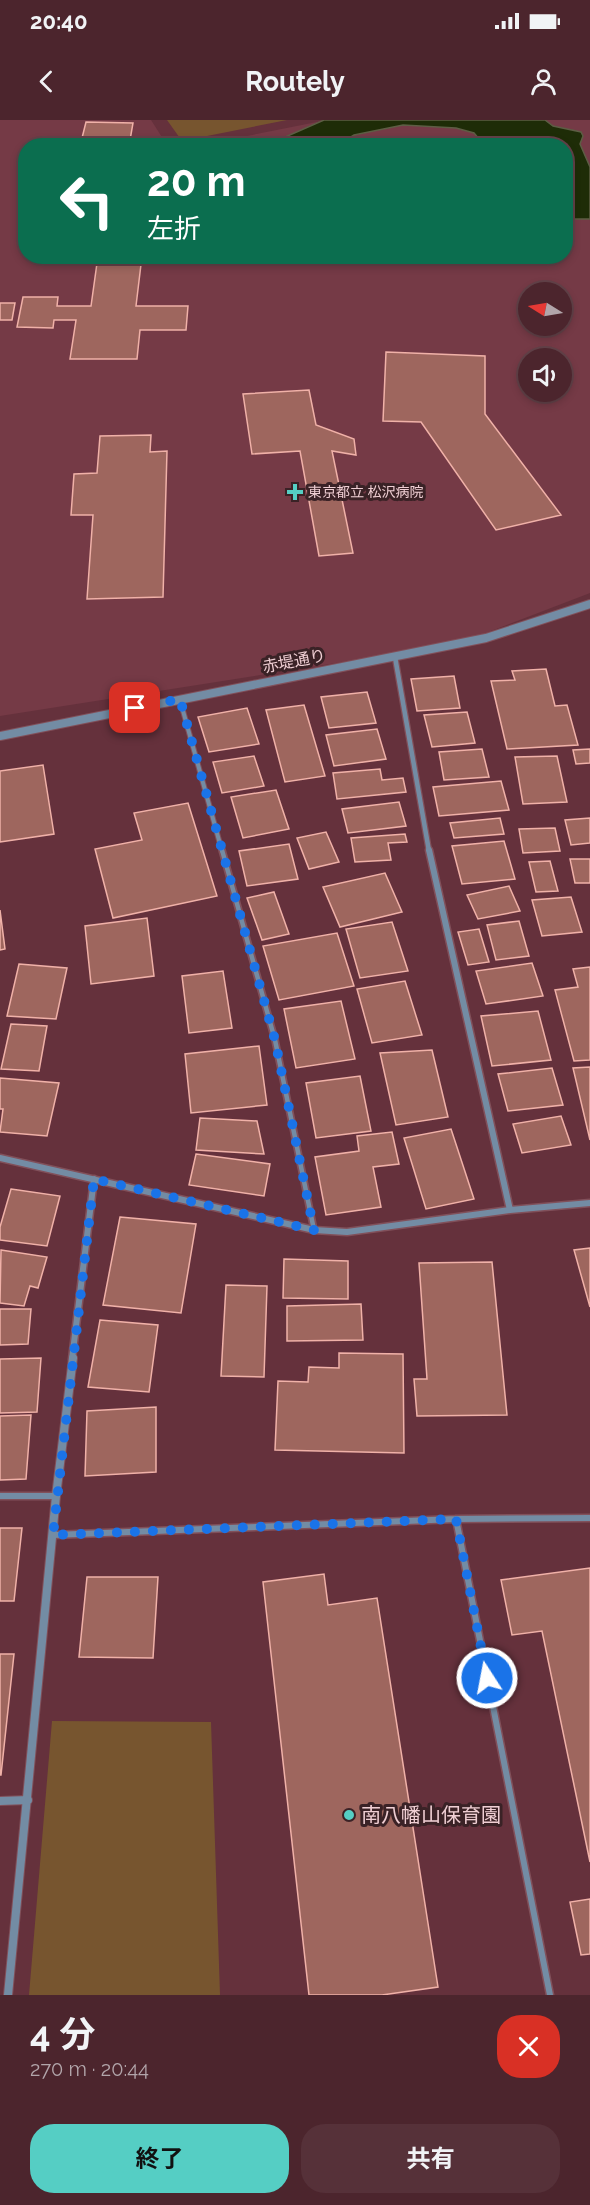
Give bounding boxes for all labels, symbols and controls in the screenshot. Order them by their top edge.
text: 20:40 [30,8,87,34]
icon: back [30,65,63,98]
icon: person [527,65,560,98]
text: Routely [245,66,345,97]
text: 20 m [147,157,246,206]
icon: left [48,162,126,240]
text: 左折 [147,213,201,244]
north arrow [518,282,572,336]
map controls [518,282,572,402]
button: sound [518,348,572,402]
marker: 東京都立 松沢病院 [286,483,304,501]
place label: 東京都立 松沢病院 [308,484,424,500]
street label: 赤堤通り [261,646,327,676]
pin [109,682,160,733]
icon: arrive [118,691,151,724]
position arrow [455,1646,519,1710]
place label: 南八幡山保育園 [361,1803,501,1827]
marker: 南八幡山保育園 [342,1808,356,1822]
text: 4 分 [30,2013,95,2055]
button: close [497,2015,560,2078]
text: 270 m · 20:44 [30,2057,149,2081]
button: 終了 [30,2124,289,2193]
button: 共有 [301,2124,560,2193]

